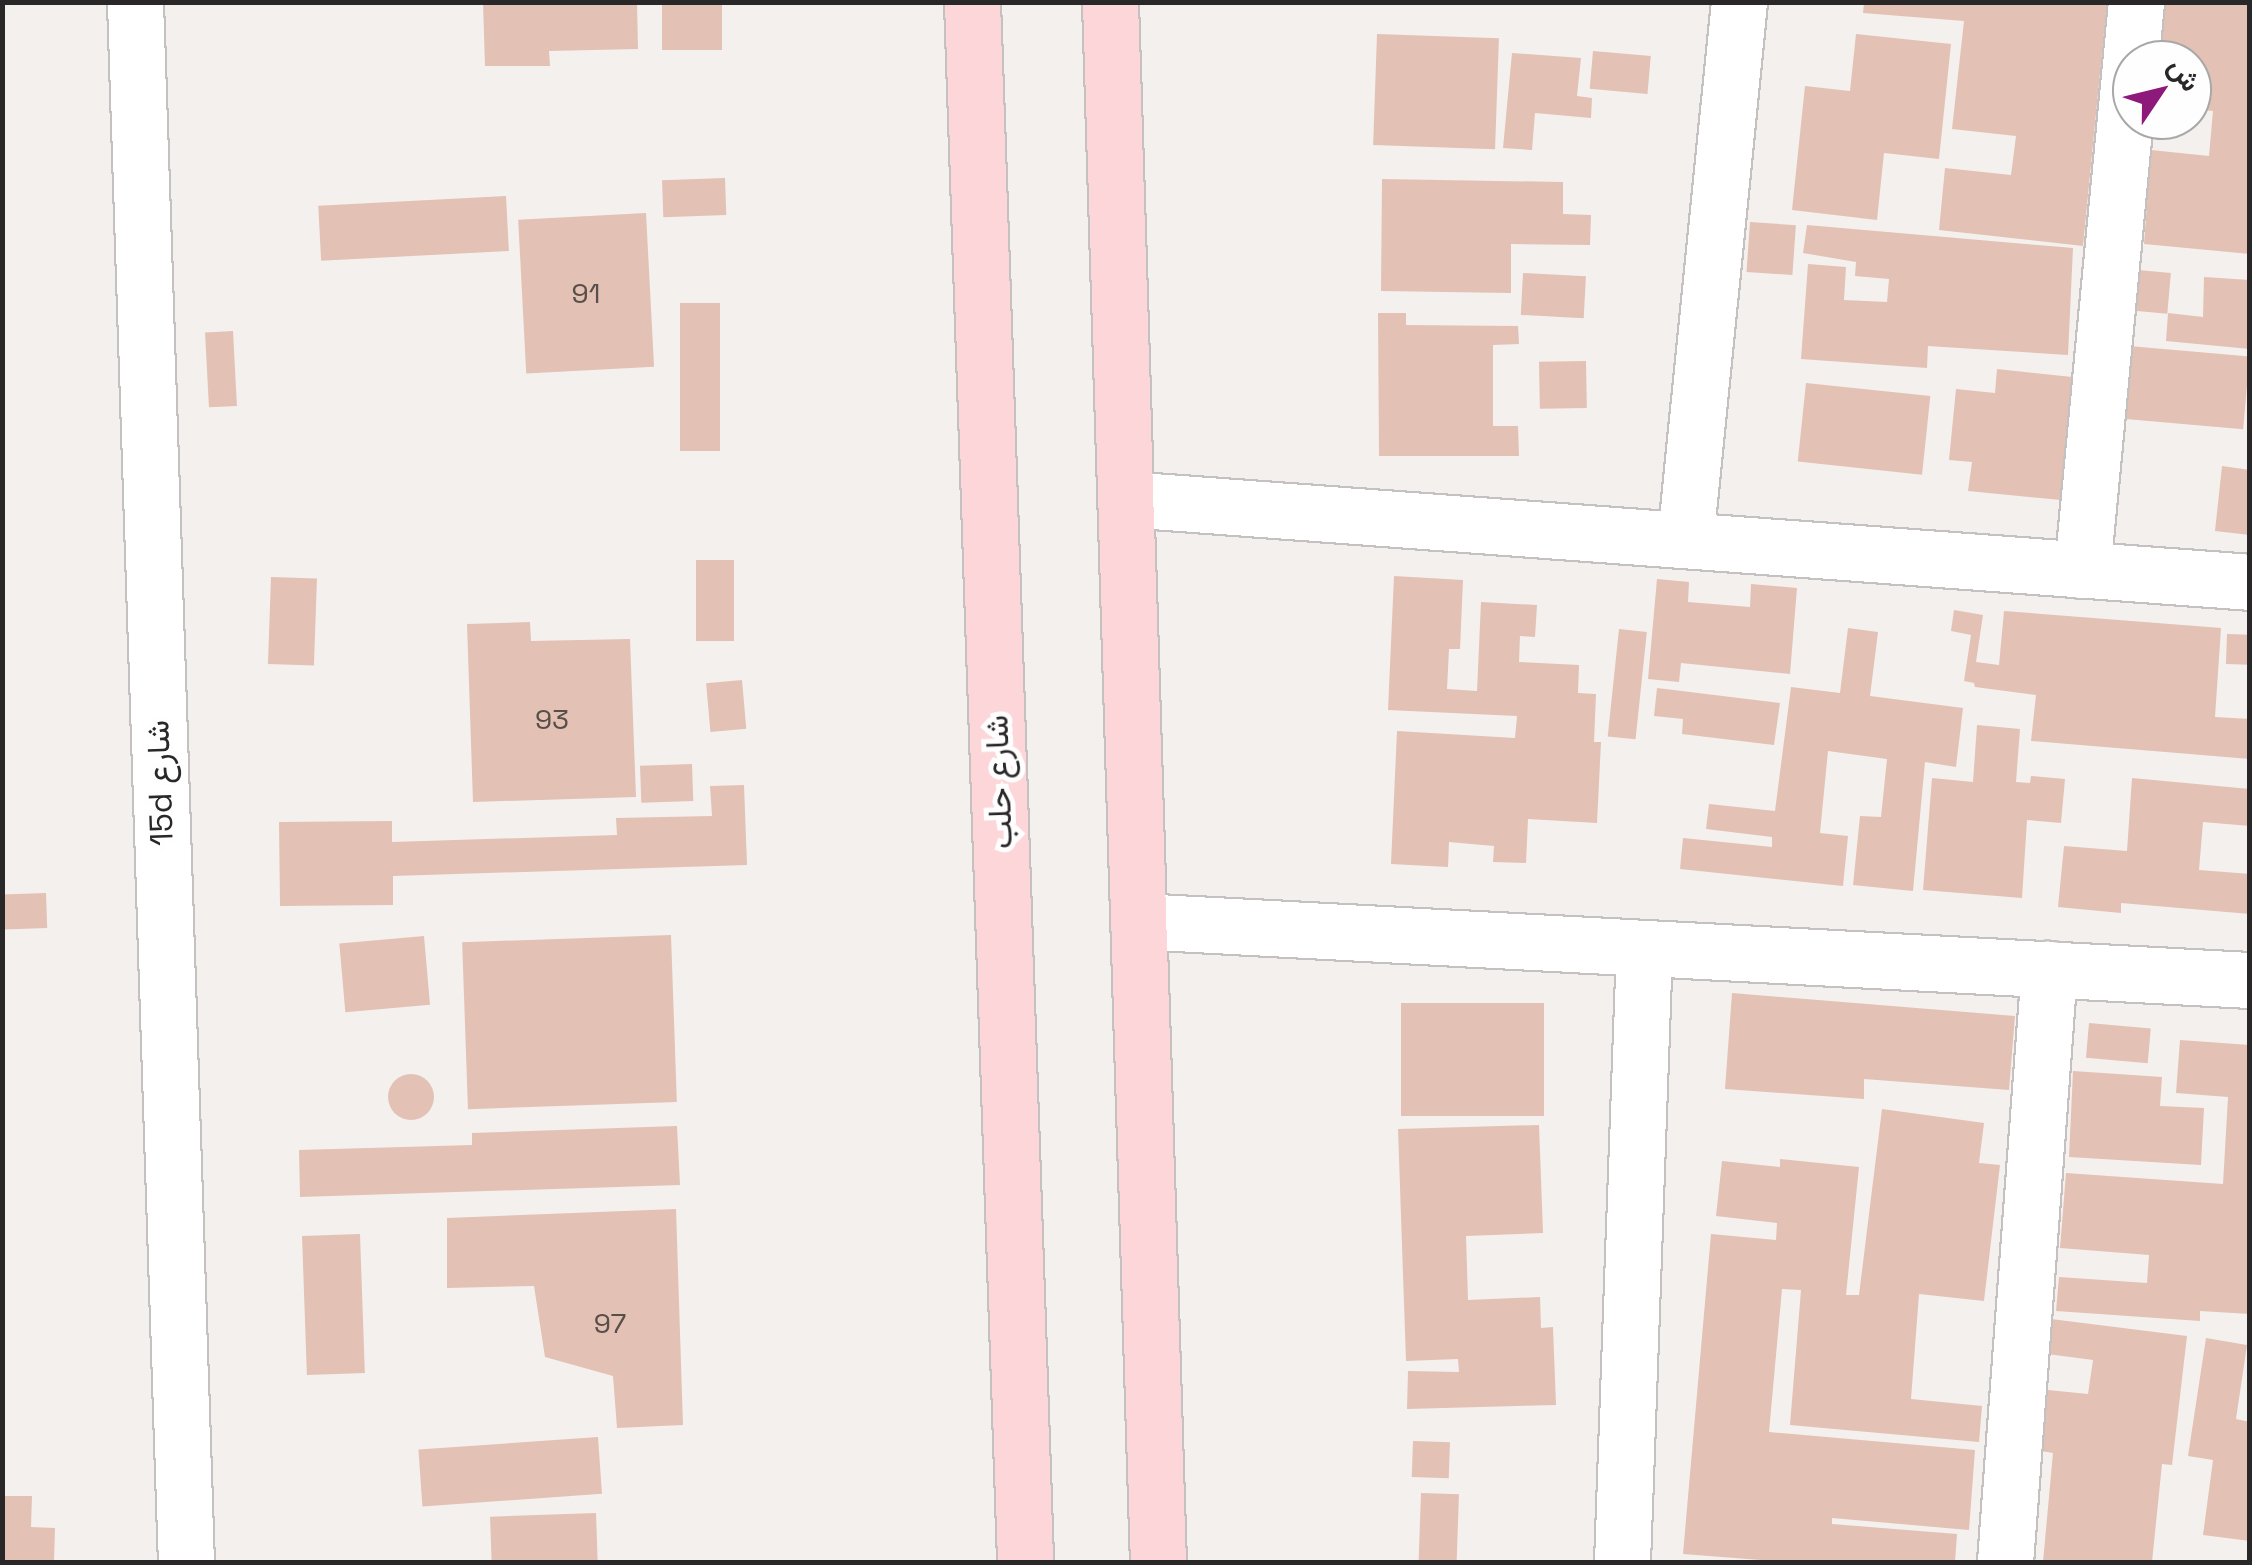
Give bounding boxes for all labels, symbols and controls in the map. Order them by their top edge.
north arrow [2112,40,2212,140]
text: ش [2161,50,2209,98]
house number: 91 [572,276,600,310]
house number: 93 [535,702,569,736]
street label: شارع حلب [977,714,1021,850]
street label: 15d شارع [139,720,181,846]
house number: 97 [594,1306,626,1340]

